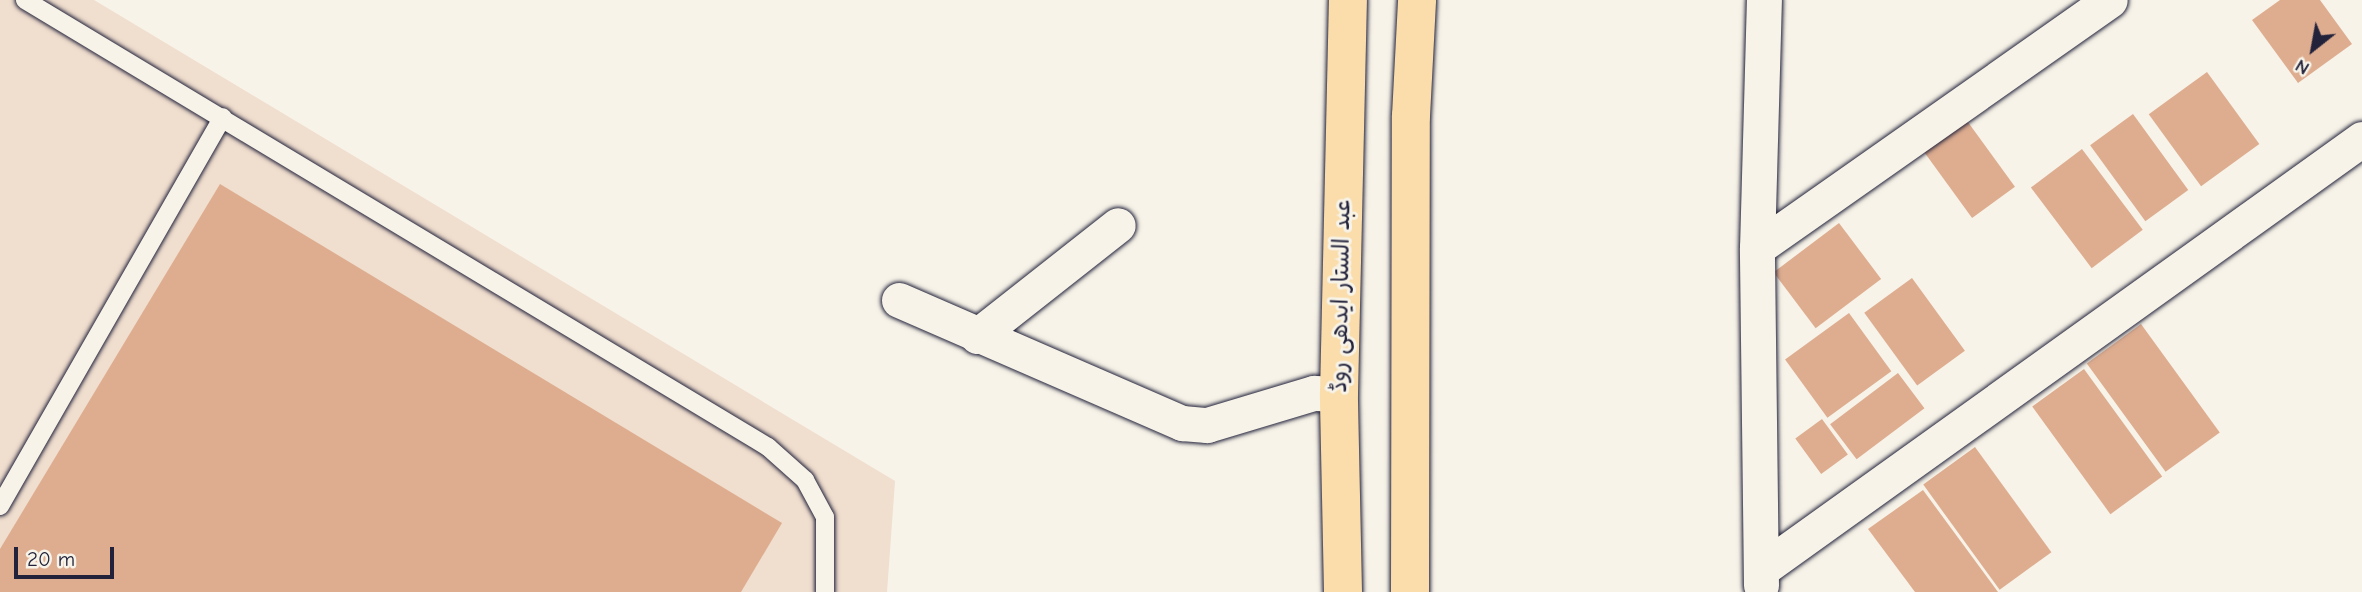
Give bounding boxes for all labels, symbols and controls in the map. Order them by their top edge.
north arrow [2278,14,2348,84]
text: N [2291,54,2313,80]
street label: عبد الستار ایدھی روڈ [1326,199,1356,393]
scale bar [18,532,117,576]
text: 20 m [27,547,75,571]

